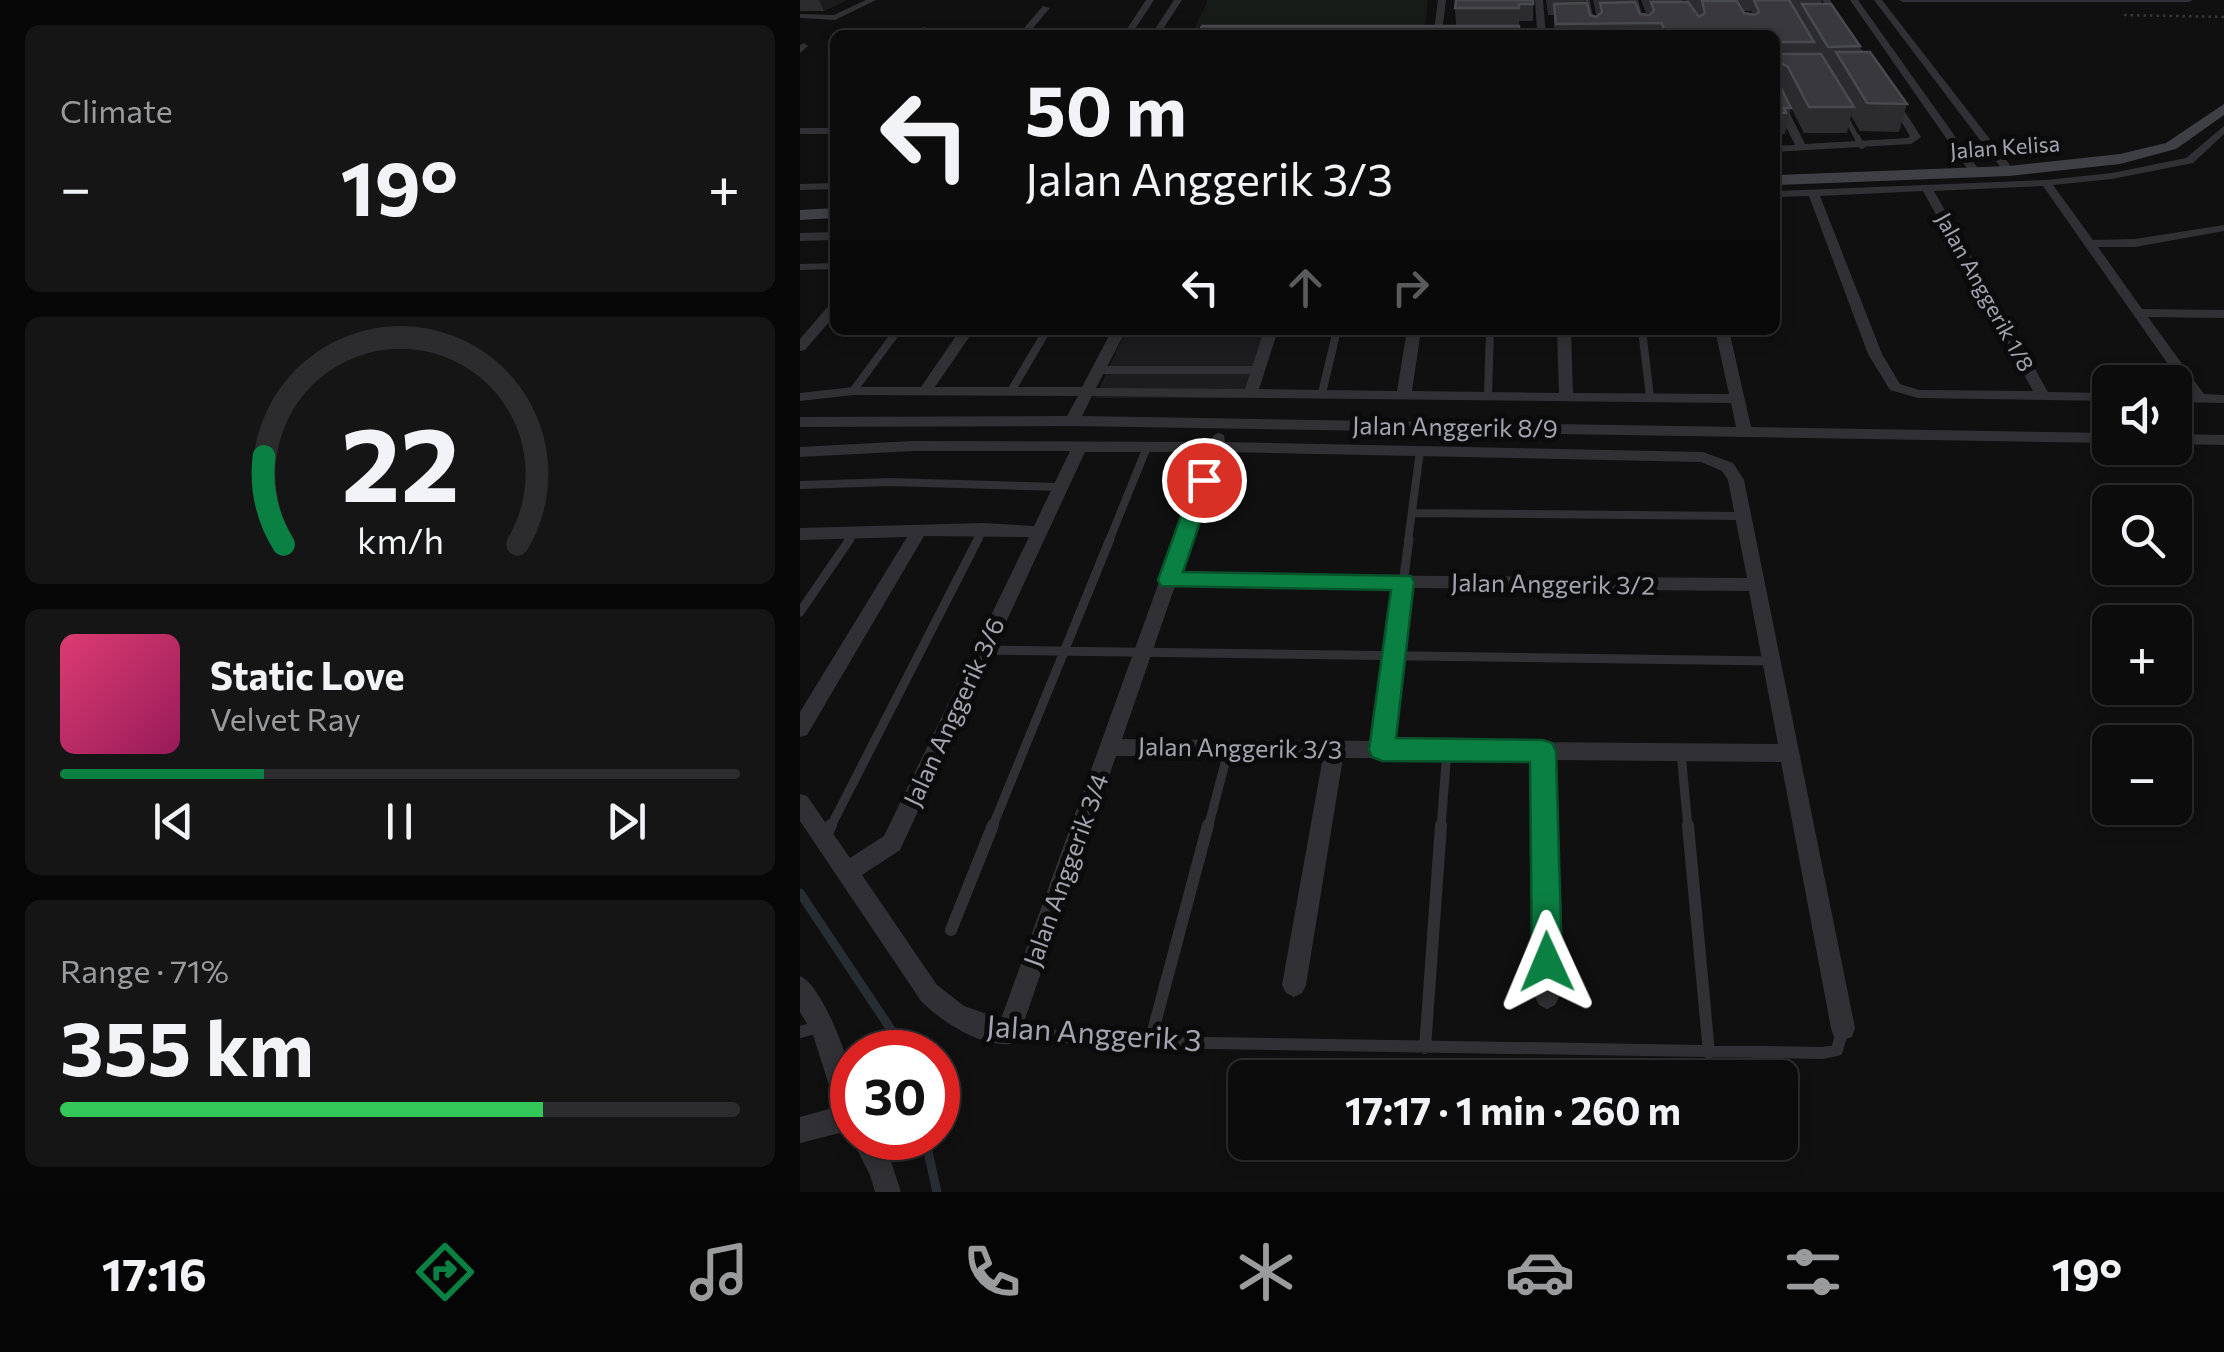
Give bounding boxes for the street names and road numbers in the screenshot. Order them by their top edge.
street label: Jalan Kelisa [1949,129,2061,164]
street label: Jalan Anggerik 1/8 [1931,208,2040,376]
street label: Jalan Anggerik 8/9 [1352,409,1558,443]
street label: Jalan Anggerik 3/2 [1451,566,1655,600]
street label: Jalan Anggerik 3/6 [896,613,1010,811]
street label: Jalan Anggerik 3/3 [1138,730,1342,764]
street label: Jalan Anggerik 3/4 [1016,769,1114,970]
street label: Jalan Anggerik 3 [985,1006,1203,1057]

